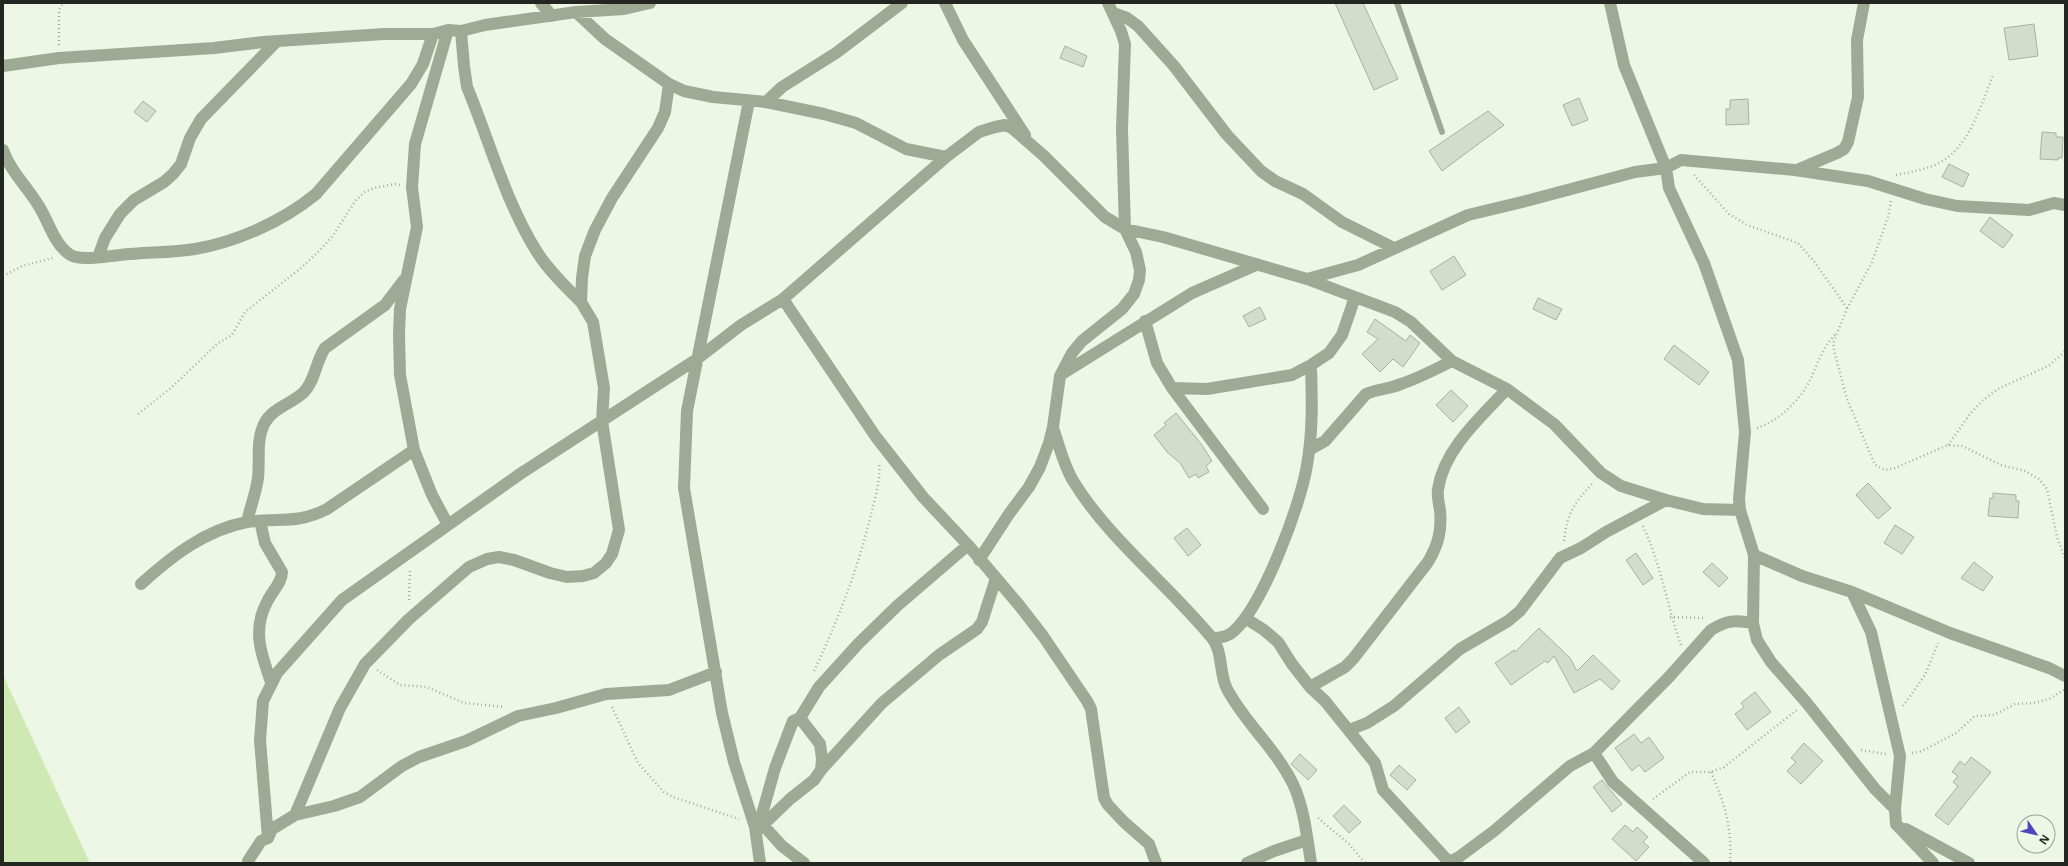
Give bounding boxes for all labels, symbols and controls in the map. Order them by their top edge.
north arrow [2016,814,2056,854]
text: N [2036,832,2053,848]

